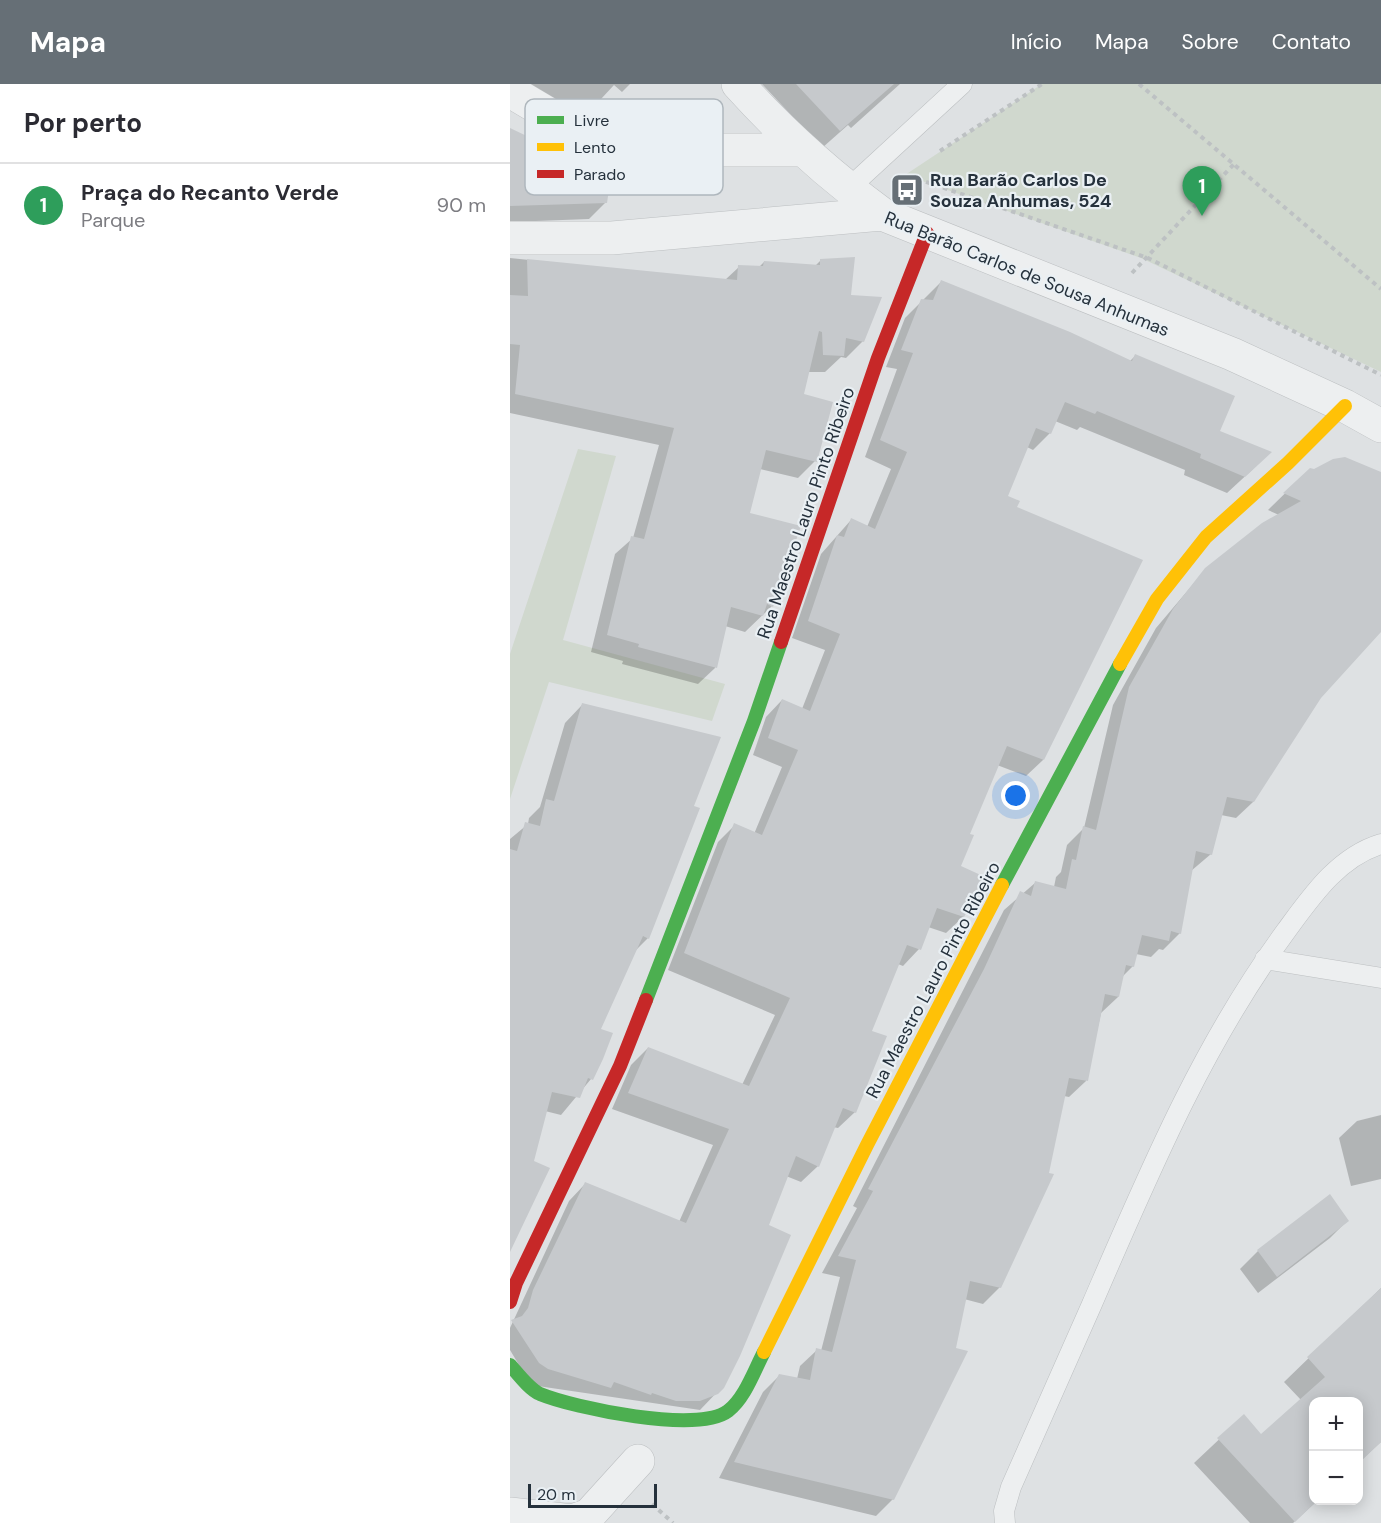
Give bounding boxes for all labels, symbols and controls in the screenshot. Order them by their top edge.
text: Mapa [30,24,106,61]
text: Início [1011,28,1062,56]
text: Mapa [1095,28,1149,56]
text: Sobre [1182,28,1239,56]
text: Contato [1272,28,1351,56]
legend [525,99,723,195]
text: Por perto [24,106,142,140]
text: Livre [574,110,609,131]
text: Lento [574,137,616,158]
text: Parado [574,164,626,185]
pin: 1 [1182,166,1222,216]
place label: Rua Barão Carlos De Souza Anhumas, 524 [930,168,1112,213]
bus stop icon: Rua Barão Carlos De Souza Anhumas, 524 [889,172,925,208]
text: Praça do Recanto Verde [81,178,339,207]
text: 1 [40,192,47,218]
text: 90 m [437,192,486,218]
street label: Rua Barão Carlos de Sousa Anhumas [881,206,1173,342]
text: Parque [81,207,145,233]
street label: Rua Maestro Lauro Pinto Ribeiro [752,384,860,642]
your location [1001,781,1030,810]
street label: Rua Maestro Lauro Pinto Ribeiro [860,857,1006,1103]
map controls [1309,1397,1363,1505]
button: + [1309,1397,1363,1451]
button: − [1309,1451,1363,1505]
scale bar [528,1481,657,1508]
text: 20 m [537,1484,576,1505]

